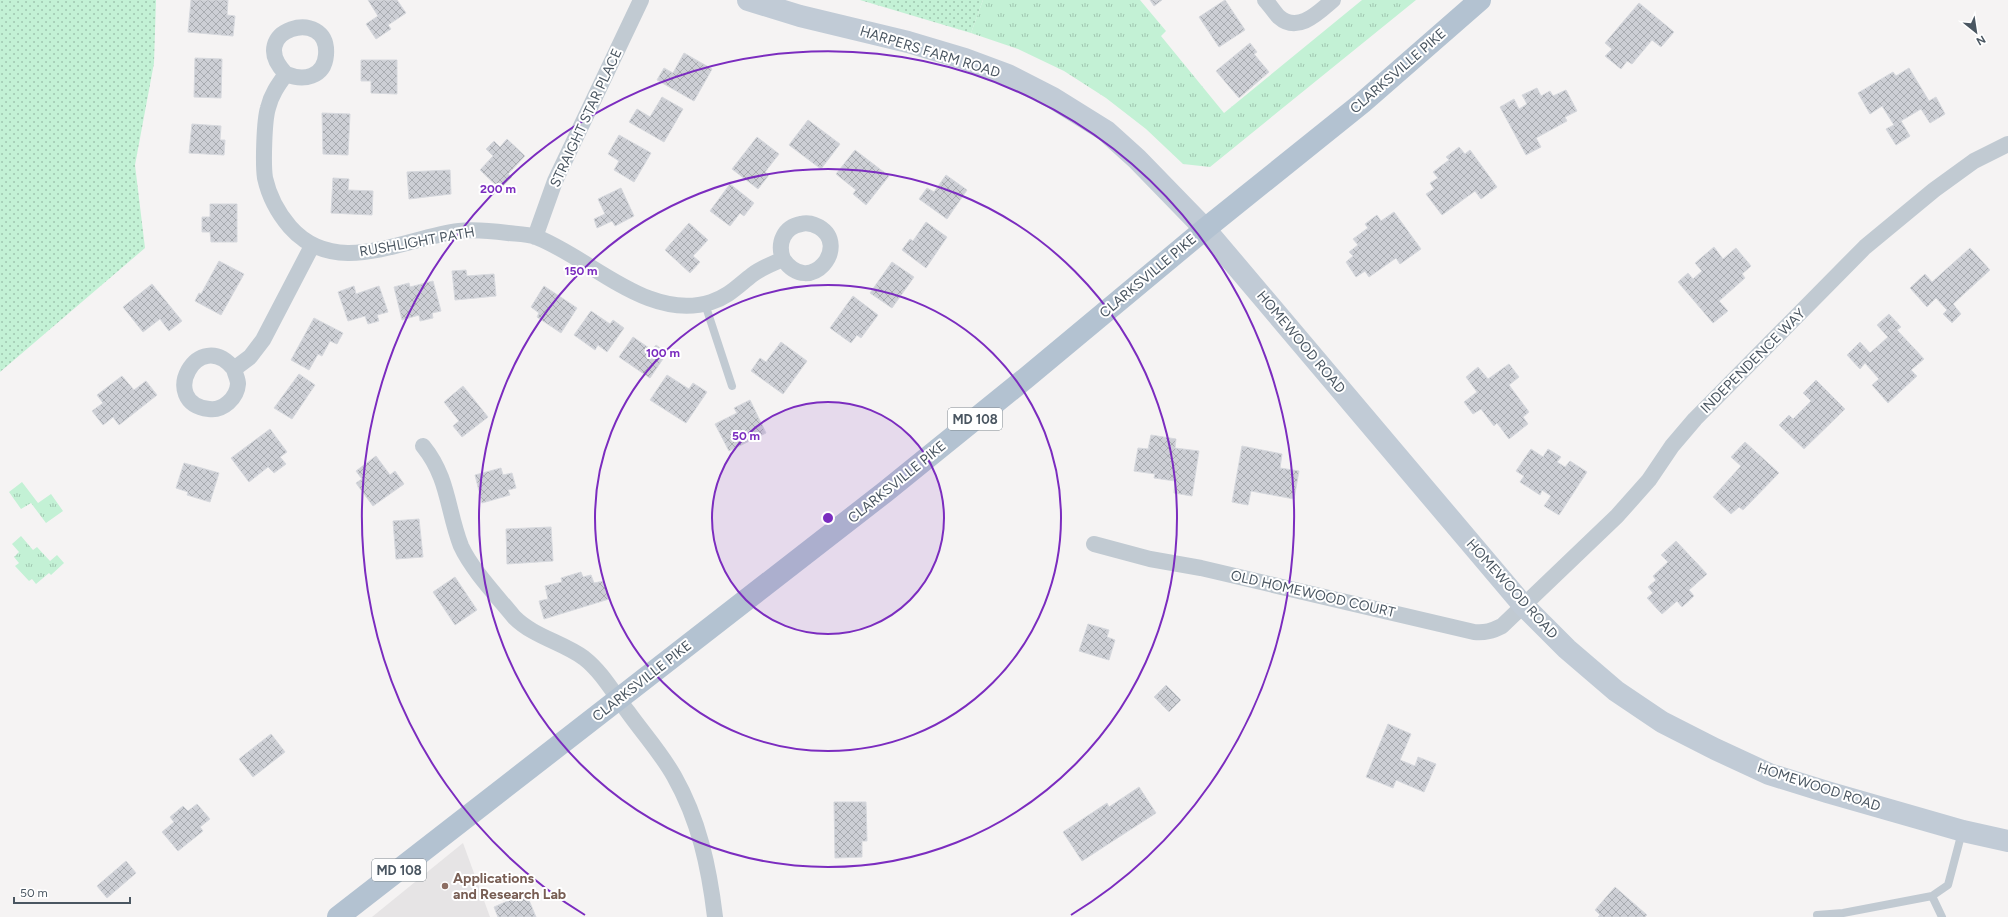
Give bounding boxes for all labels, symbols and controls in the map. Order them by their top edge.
north arrow [1956,12,1996,52]
street label: HARPERS FARM ROAD [858,23,1002,81]
street label: CLARKSVILLE PIKE [1347,25,1449,117]
text: N [1974,32,1988,48]
street label: STRAIGHT STAR PLACE [546,46,626,190]
text: 200 m [480,182,516,196]
street label: RUSHLIGHT PATH [358,223,476,261]
street label: CLARKSVILLE PIKE [1096,231,1200,321]
text: 150 m [564,264,598,278]
street label: HOMEWOOD ROAD [1253,287,1349,397]
street label: INDEPENDENCE WAY [1697,305,1809,417]
text: 100 m [646,346,680,360]
road number: MD 108 [948,408,1002,430]
text: 50 m [732,429,760,443]
street label: CLARKSVILLE PIKE [845,437,949,527]
centre of rings [821,511,835,525]
street label: HOMEWOOD ROAD [1463,536,1561,642]
street label: OLD HOMEWOOD COURT [1229,567,1397,621]
street label: CLARKSVILLE PIKE [589,637,695,725]
street label: HOMEWOOD ROAD [1755,759,1883,815]
road number: MD 108 [372,859,426,881]
place label: Applications and Research Lab [453,870,566,903]
scale bar [14,879,130,905]
marker: Applications and Research Lab [440,881,450,891]
text: 50 m [20,886,48,900]

